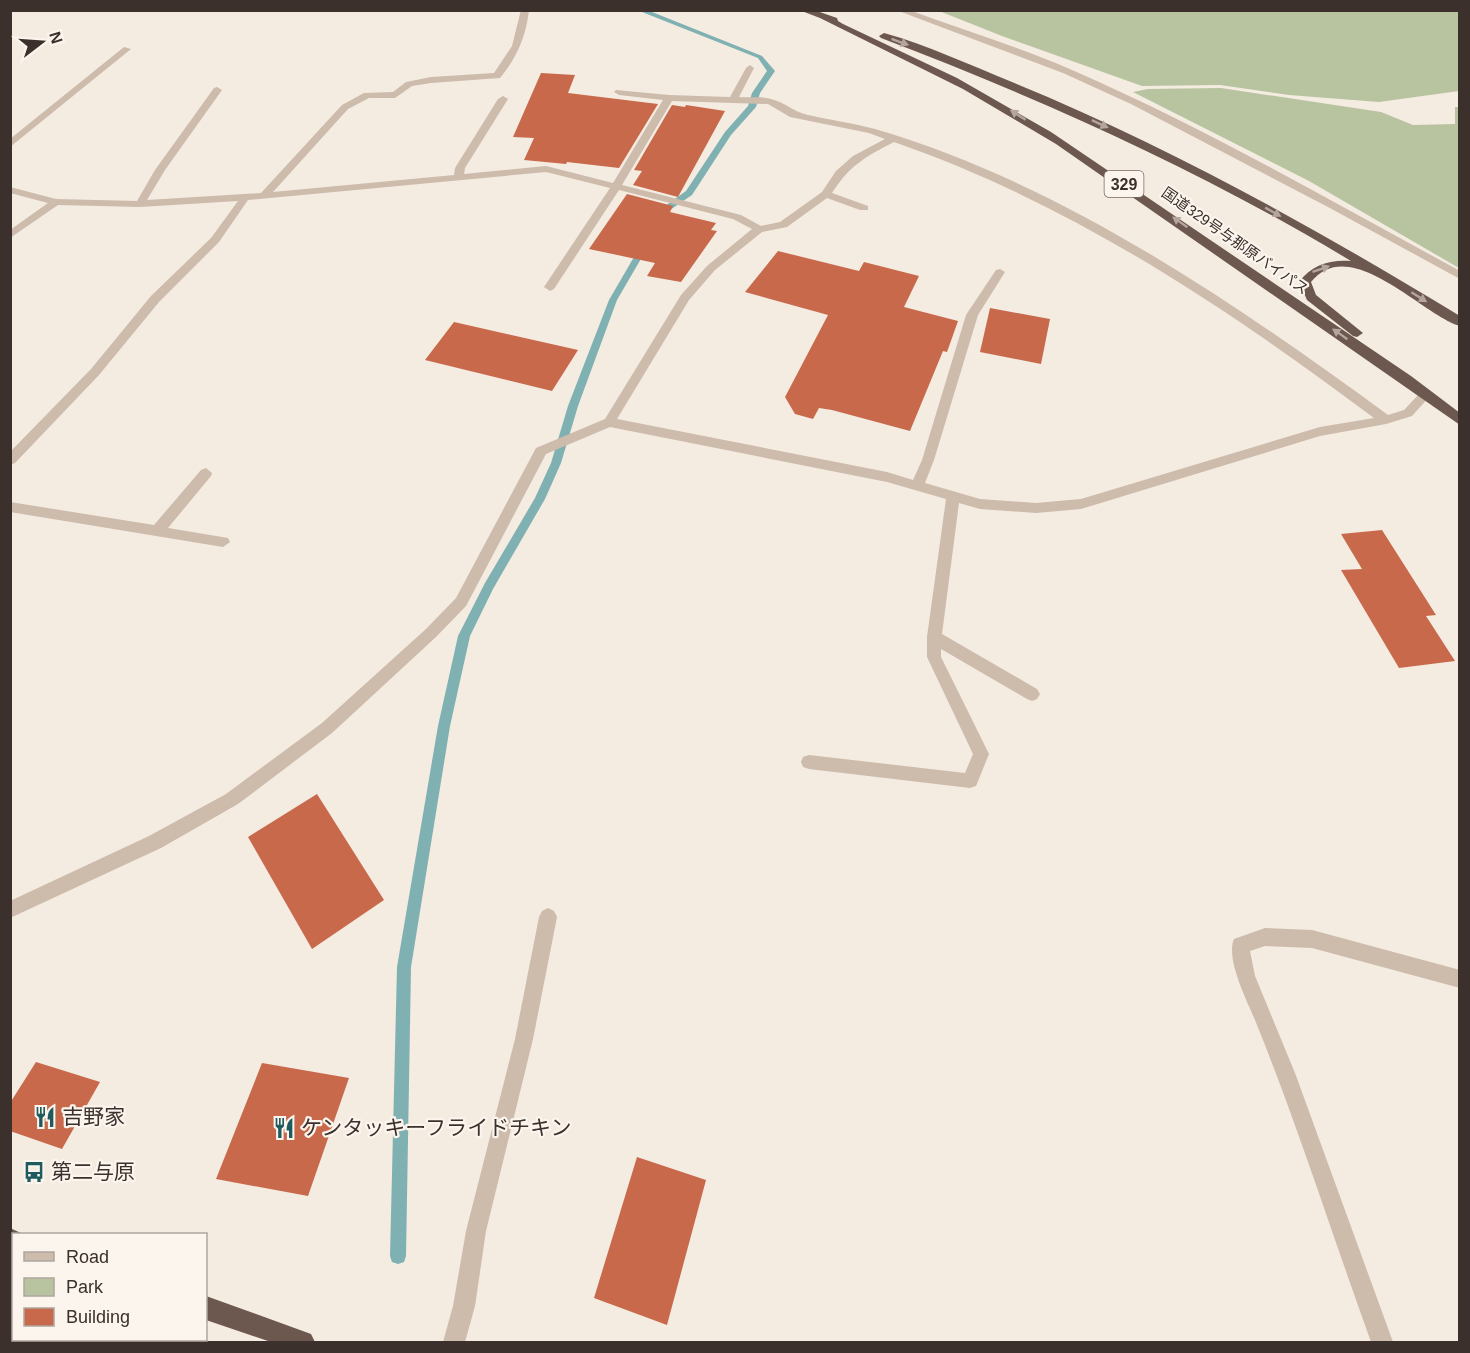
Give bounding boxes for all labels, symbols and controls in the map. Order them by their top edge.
north arrow [12,12,72,72]
text: N [46,30,66,46]
one-way arrow [891,38,909,48]
one-way arrow [1009,110,1026,121]
one-way arrow [1091,119,1108,128]
road number: 329 [1104,171,1144,197]
street label: 国道329号与那原バイパス [1159,184,1312,298]
one-way arrow [1265,207,1282,217]
one-way arrow [1173,216,1189,228]
one-way arrow [1312,264,1330,273]
one-way arrow [1411,291,1427,302]
one-way arrow [1333,328,1349,340]
restaurant icon: 吉野家 [33,1105,57,1129]
place label: 吉野家 [62,1105,125,1128]
restaurant icon: ケンタッキーフライドチキン [272,1116,296,1140]
place label: ケンタッキーフライドチキン [301,1116,571,1139]
bus stop icon: 第二与原 [22,1160,46,1184]
place label: 第二与原 [51,1160,135,1183]
legend [12,1233,207,1341]
text: Road [66,1247,109,1267]
text: Park [66,1277,104,1297]
text: Building [66,1307,130,1327]

